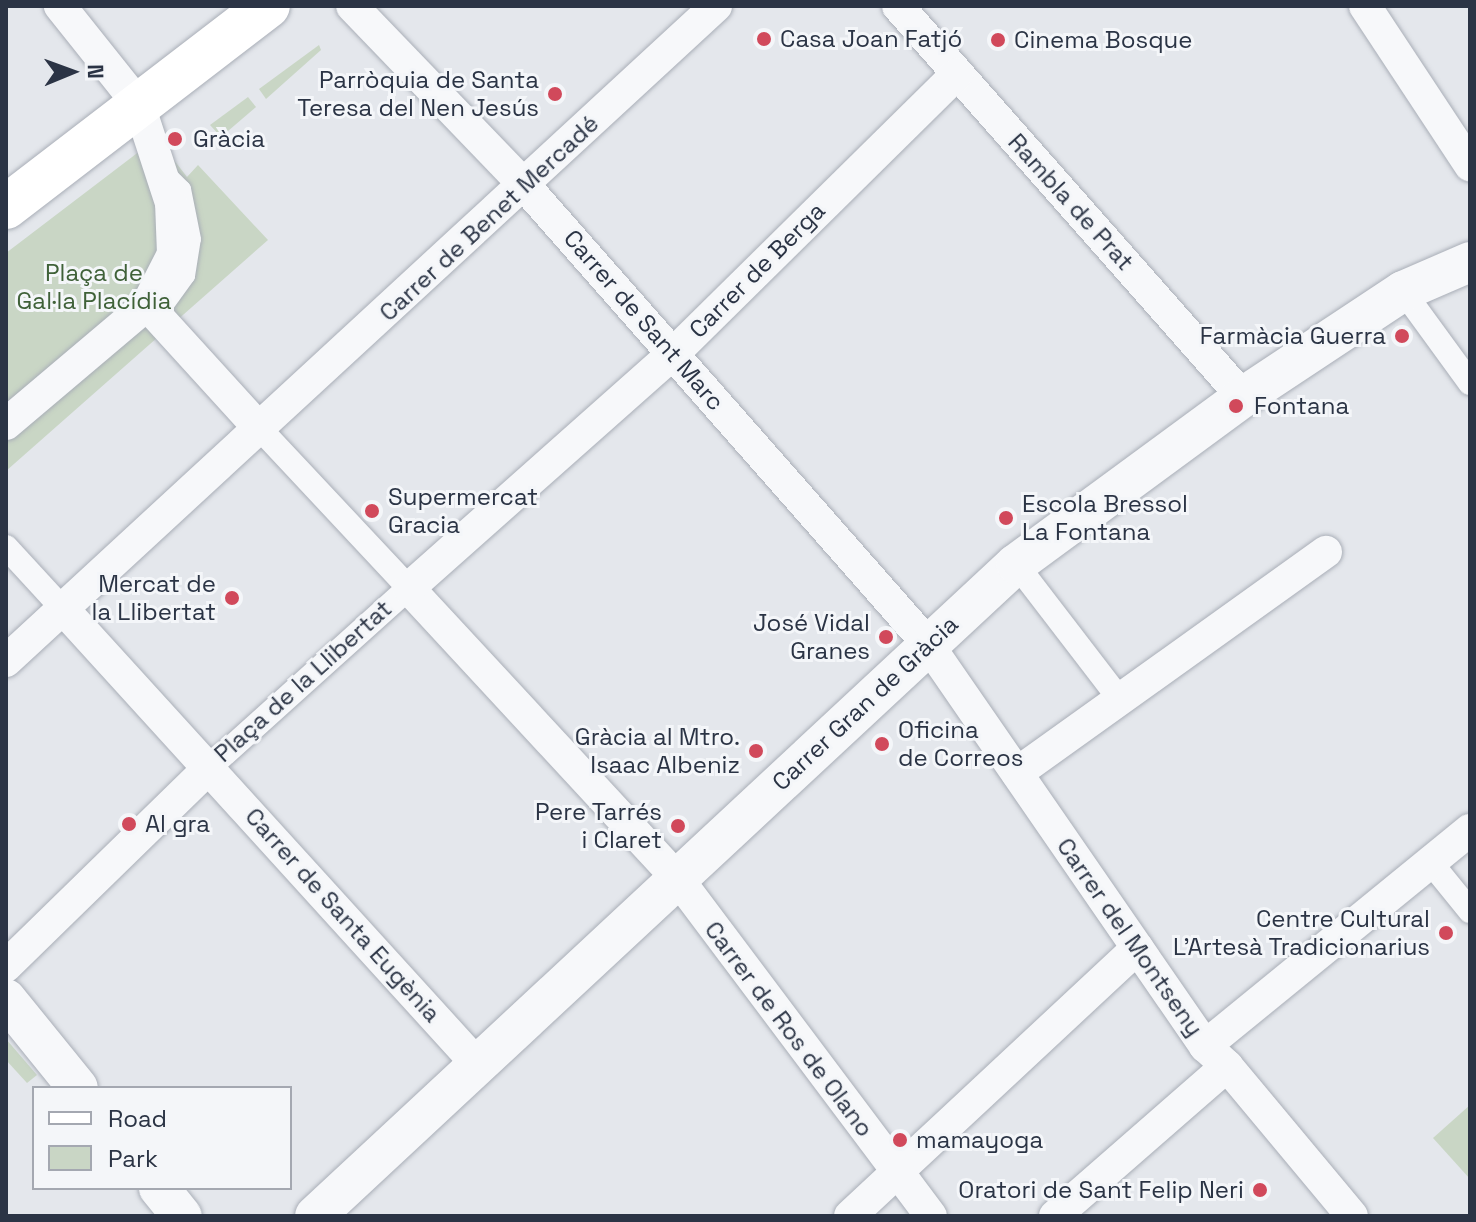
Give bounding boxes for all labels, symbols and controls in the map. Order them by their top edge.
place label: Casa Joan Fatjó [780,25,962,53]
place label: Cinema Bosque [1014,26,1193,54]
marker: Casa Joan Fatjó [755,30,773,48]
marker: Cinema Bosque [989,31,1007,49]
north arrow [32,32,112,112]
text: N [82,64,110,79]
place label: Parròquia de Santa Teresa del Nen Jesús [297,66,539,122]
marker: Parròquia de Santa Teresa del Nen Jesús [546,85,564,103]
street label: Carrer de Benet Mercadé [374,109,604,327]
place label: Gràcia [193,125,265,153]
marker: Gràcia [164,128,186,150]
street label: Rambla de Prat [1002,128,1140,276]
street label: Carrer de Berga [683,196,831,344]
street label: Carrer de Sant Marc [558,224,730,416]
park label: Plaça de Gal·la Placídia [16,259,172,315]
place label: Farmàcia Guerra [1200,322,1386,350]
marker: Farmàcia Guerra [1393,327,1411,345]
place label: Fontana [1254,392,1349,420]
marker: Fontana [1225,395,1247,417]
place label: Supermercat Gracia [388,483,538,539]
place label: Escola Bressol La Fontana [1022,490,1188,546]
marker: Supermercat Gracia [363,502,381,520]
marker: Escola Bressol La Fontana [997,509,1015,527]
place label: Mercat de la Llibertat [92,570,216,626]
marker: Mercat de la Llibertat [223,589,241,607]
street label: Plaça de la Llibertat [208,594,398,768]
place label: José Vidal Granes [753,609,870,665]
street label: Carrer Gran de Gràcia [766,610,964,796]
marker: José Vidal Granes [877,628,895,646]
place label: Oficina de Correos [898,716,1023,772]
place label: Gràcia al Mtro. Isaac Albeniz [575,723,740,779]
marker: Oficina de Correos [873,735,891,753]
marker: Gràcia al Mtro. Isaac Albeniz [747,742,765,760]
place label: Pere Tarrés i Claret [534,798,662,854]
street label: Carrer de Santa Eugènia [239,802,447,1028]
place label: Al gra [145,810,210,838]
marker: Al gra [120,815,138,833]
marker: Pere Tarrés i Claret [669,817,687,835]
street label: Carrer del Montseny [1051,832,1209,1042]
place label: Centre Cultural L'Artesà Tradicionarius [1172,905,1430,961]
street label: Carrer de Ros de Olano [699,916,879,1142]
marker: Centre Cultural L'Artesà Tradicionarius [1437,924,1455,942]
legend [32,1086,292,1190]
text: Road [108,1103,167,1134]
place label: mamayoga [916,1126,1043,1154]
marker: mamayoga [891,1131,909,1149]
text: Park [108,1143,158,1174]
place label: Oratori de Sant Felip Neri [958,1176,1244,1204]
marker: Oratori de Sant Felip Neri [1251,1181,1269,1199]

